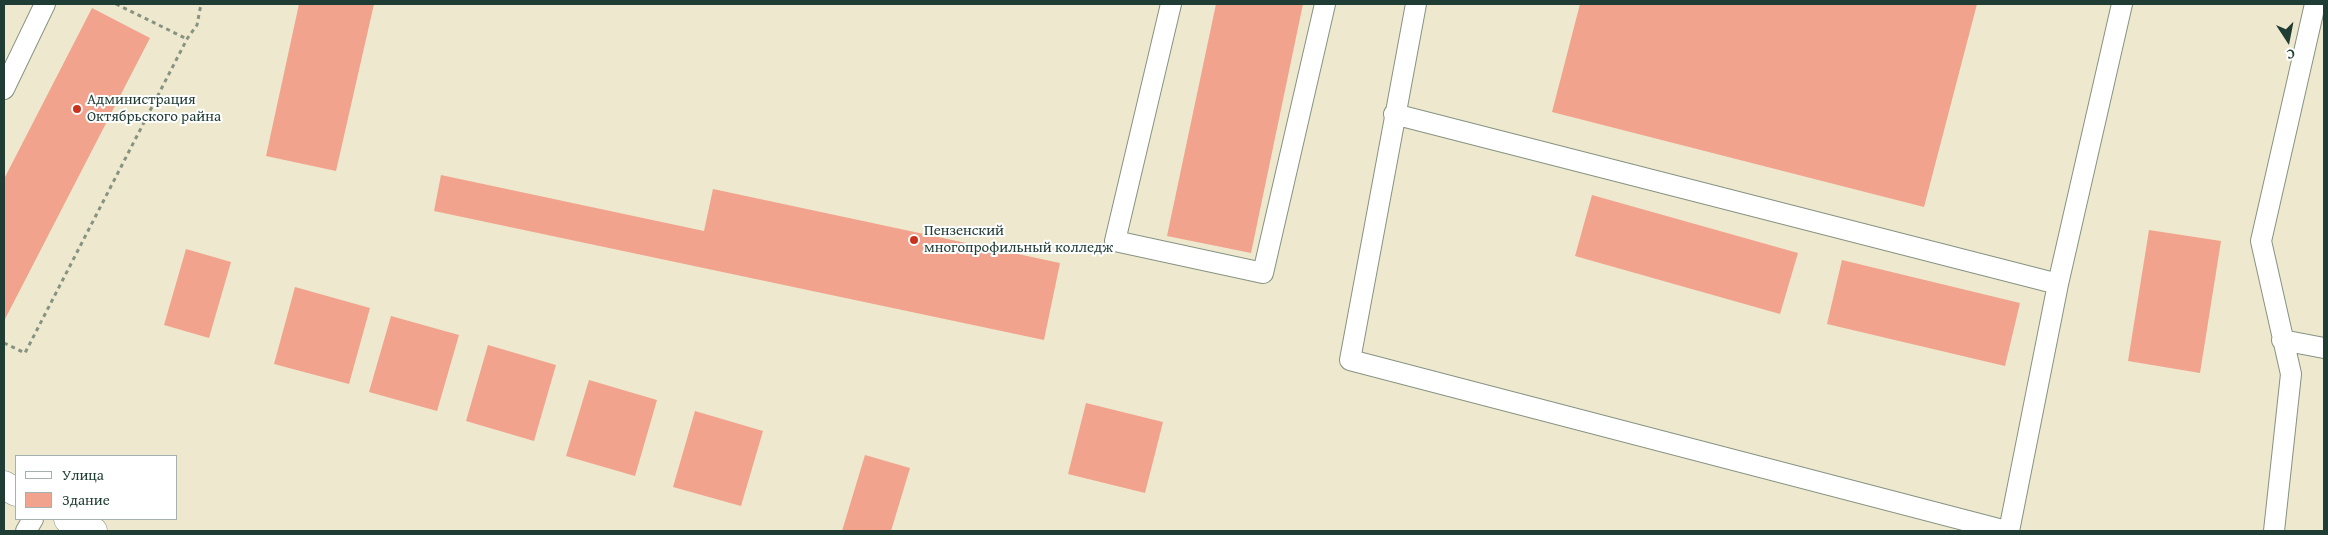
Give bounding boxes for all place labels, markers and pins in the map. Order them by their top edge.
place label: Администрация Октябрьского райна [87,91,221,126]
marker: Администрация Октябрьского райна [71,103,83,115]
place label: Пензенский многопрофильный колледж [924,222,1113,257]
marker: Пензенский многопрофильный колледж [908,234,920,246]

